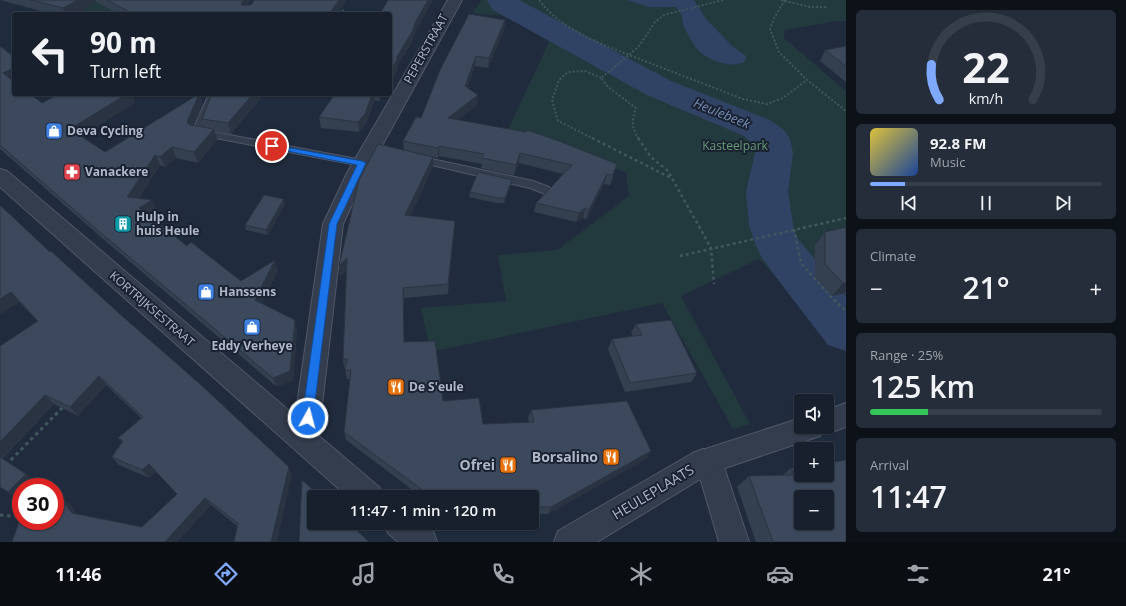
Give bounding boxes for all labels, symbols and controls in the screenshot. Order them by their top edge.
street label: PEPERSTRAAT [399,10,452,87]
text: 90 m [90,23,157,61]
icon: left [24,28,76,80]
text: 22 [962,39,1010,95]
text: Turn left [90,59,161,83]
text: km/h [969,89,1003,108]
water label: Heulebeek [691,94,753,133]
shop icon: Deva Cycling [44,121,64,141]
place label: Deva Cycling [67,122,143,139]
pin [255,129,289,163]
text: 92.8 FM [930,133,986,153]
icon: arrive [261,135,283,157]
park label: Kasteelpark [702,137,769,154]
text: Music [930,153,965,171]
pharmacy icon: Vanackere [62,162,82,182]
place label: Vanackere [85,163,148,180]
icon: previous [898,192,920,214]
icon: pause [975,192,997,214]
icon: next [1052,192,1074,214]
place label: Hulp in huis Heule [136,208,199,239]
building icon: Hulp in huis Heule [113,214,133,234]
text: Climate [870,247,916,265]
street label: KORTRIJKSESTRAAT [106,267,199,351]
text: 21° [962,267,1010,308]
text: − [870,273,883,303]
text: + [1089,273,1102,303]
shop icon: Hanssens [196,282,216,302]
place label: Hanssens [219,283,276,300]
shop icon: Eddy Verheye [242,317,262,337]
place label: Eddy Verheye [211,337,293,354]
text: Range · 25% [870,346,943,364]
text: 125 km [870,366,975,407]
restaurant icon: De S'eule [386,377,406,397]
place label: De S'eule [409,378,464,395]
map controls [794,394,834,530]
button: sound [794,394,834,434]
position arrow [287,397,329,439]
button: + [794,442,834,482]
place label: Borsalino [532,447,598,466]
restaurant icon: Borsalino [601,447,621,467]
place label: Ofrei [460,455,495,474]
restaurant icon: Ofrei [498,455,518,475]
text: Arrival [870,456,909,474]
street label: HEULEPLAATS [608,460,697,523]
text: 11:47 [870,476,947,517]
speed limit sign: 30 [12,478,64,530]
button: − [794,490,834,530]
text: 11:47 · 1 min · 120 m [350,500,496,520]
icon: directions [212,560,240,588]
icon: music [350,560,378,588]
icon: phone [489,560,517,588]
icon: climate [627,560,655,588]
icon: car [766,560,794,588]
icon: filters [904,560,932,588]
text: 11:46 [55,562,102,586]
text: 21° [1042,562,1071,586]

